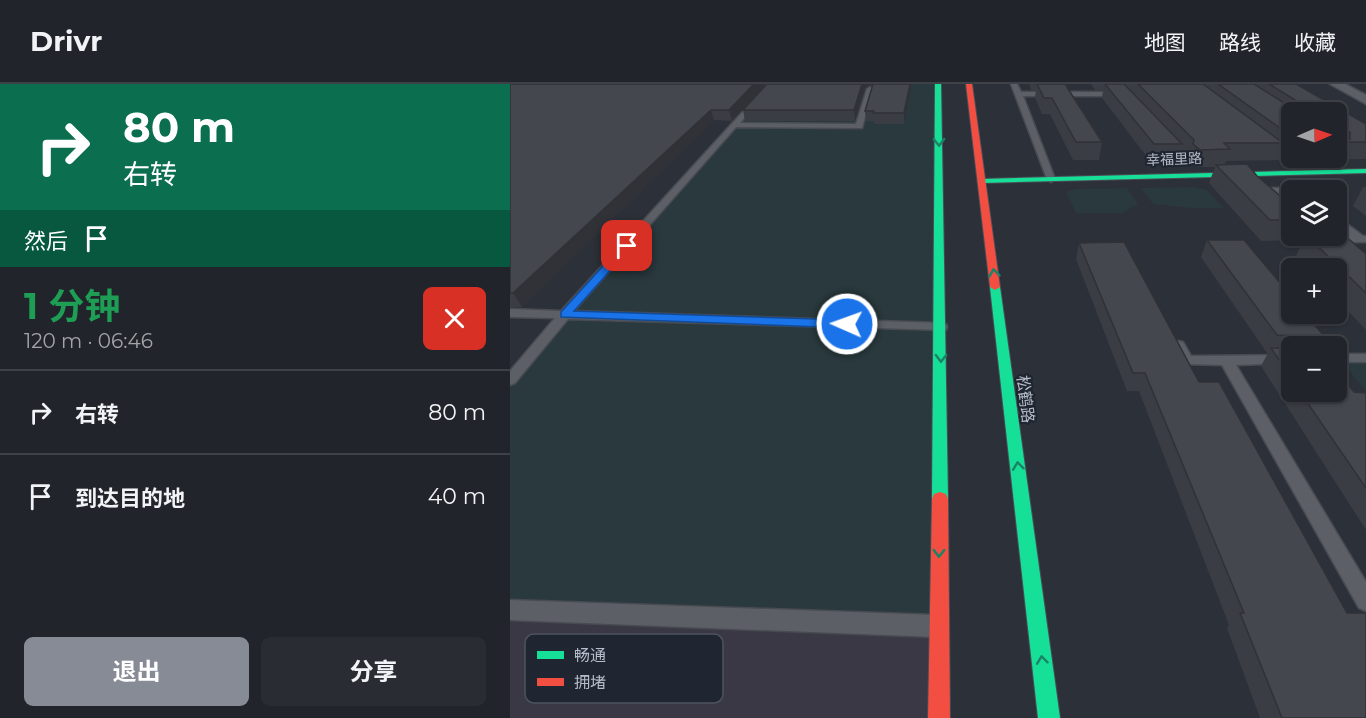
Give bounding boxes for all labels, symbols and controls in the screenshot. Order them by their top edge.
text: Drivr [30,24,102,58]
text: 地图 [1144,30,1186,55]
text: 路线 [1219,30,1261,55]
text: 收藏 [1294,30,1336,55]
text: 80 m [123,101,235,153]
north arrow [1281,102,1347,168]
map controls [1281,102,1347,402]
icon: right [24,108,102,186]
one-way arrow [933,138,945,147]
street label: 幸福里路 [1146,149,1202,169]
text: 右转 [123,158,177,191]
button: layers [1281,180,1347,246]
pin [601,220,652,271]
icon: arrive [80,222,113,255]
text: 然后 [24,228,68,255]
icon: arrive [610,229,643,262]
button: + [1281,258,1347,324]
one-way arrow [988,268,1001,278]
text: 1 分钟 [24,284,120,328]
button: close [423,287,486,350]
position arrow [815,292,879,356]
text: 120 m · 06:46 [24,329,153,353]
button: − [1281,336,1347,402]
one-way arrow [935,354,947,363]
street label: 松鹤路 [1013,374,1038,424]
icon: right [24,396,57,429]
text: 80 m [428,399,486,426]
text: 右转 [75,401,119,428]
one-way arrow [1012,462,1025,471]
icon: arrive [24,480,57,513]
text: 40 m [428,483,486,510]
text: 到达目的地 [75,485,185,512]
one-way arrow [932,549,945,558]
legend [525,634,723,703]
button: 退出 [24,637,249,706]
button: 分享 [261,637,486,706]
text: 畅通 [574,646,606,665]
one-way arrow [1036,655,1049,665]
text: 拥堵 [574,673,606,692]

